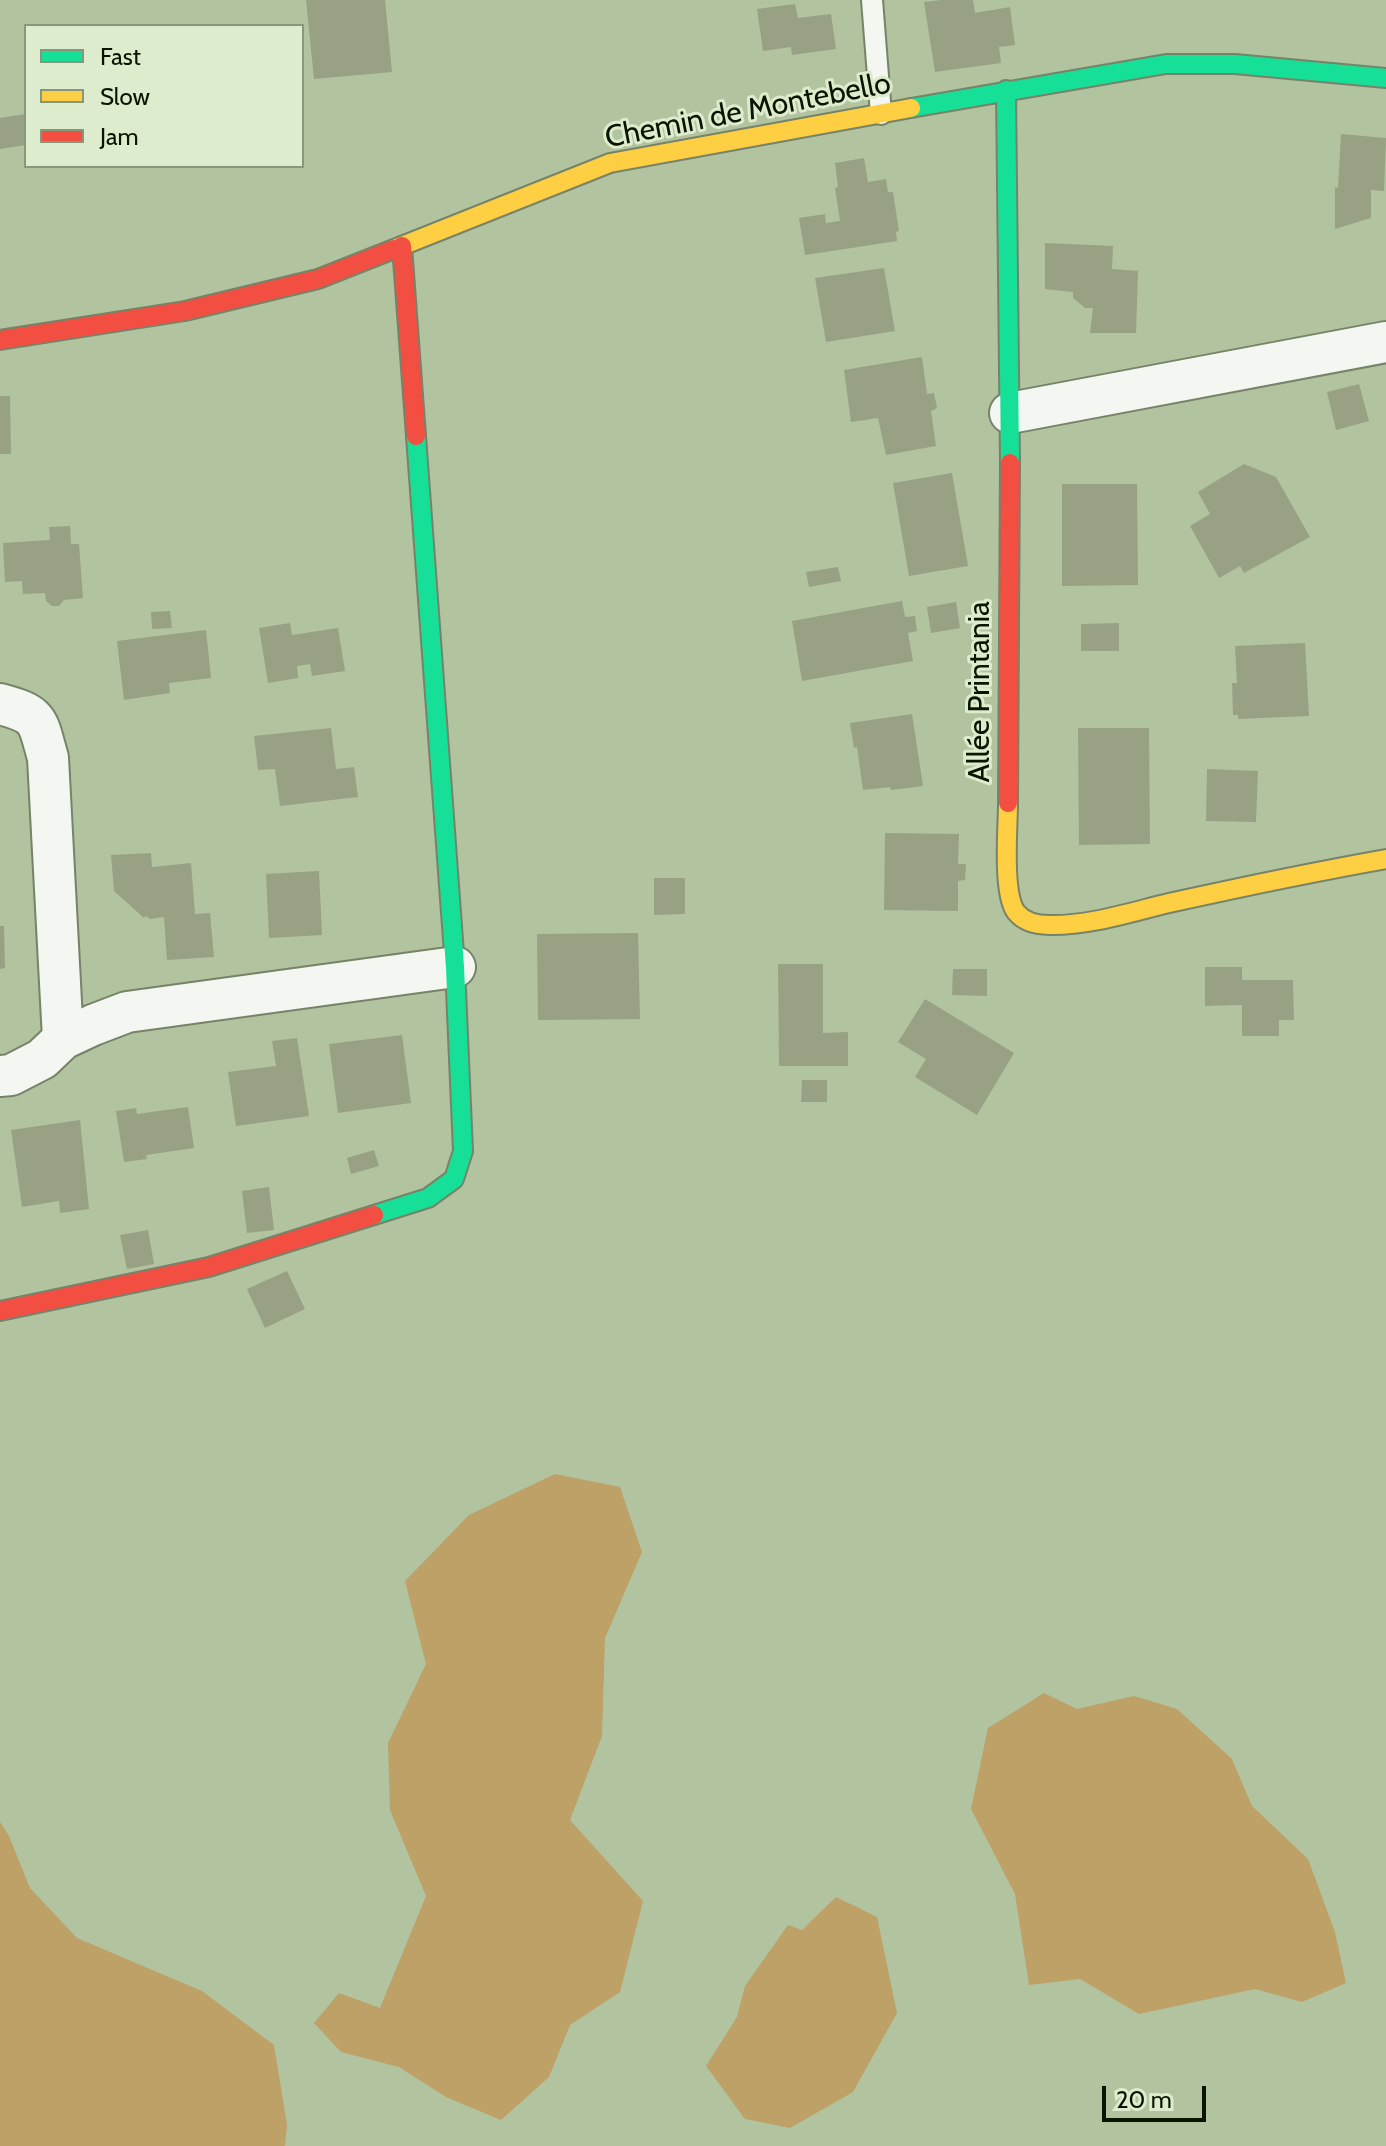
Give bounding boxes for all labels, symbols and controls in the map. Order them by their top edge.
legend [24,24,304,168]
text: Fast [100,42,141,71]
street label: Chemin de Montebello [602,66,894,156]
text: Slow [100,82,150,111]
text: Jam [100,122,138,151]
street label: Allée Printania [962,601,998,783]
scale bar [1106,2070,1210,2120]
text: 20 m [1116,2085,1172,2114]

